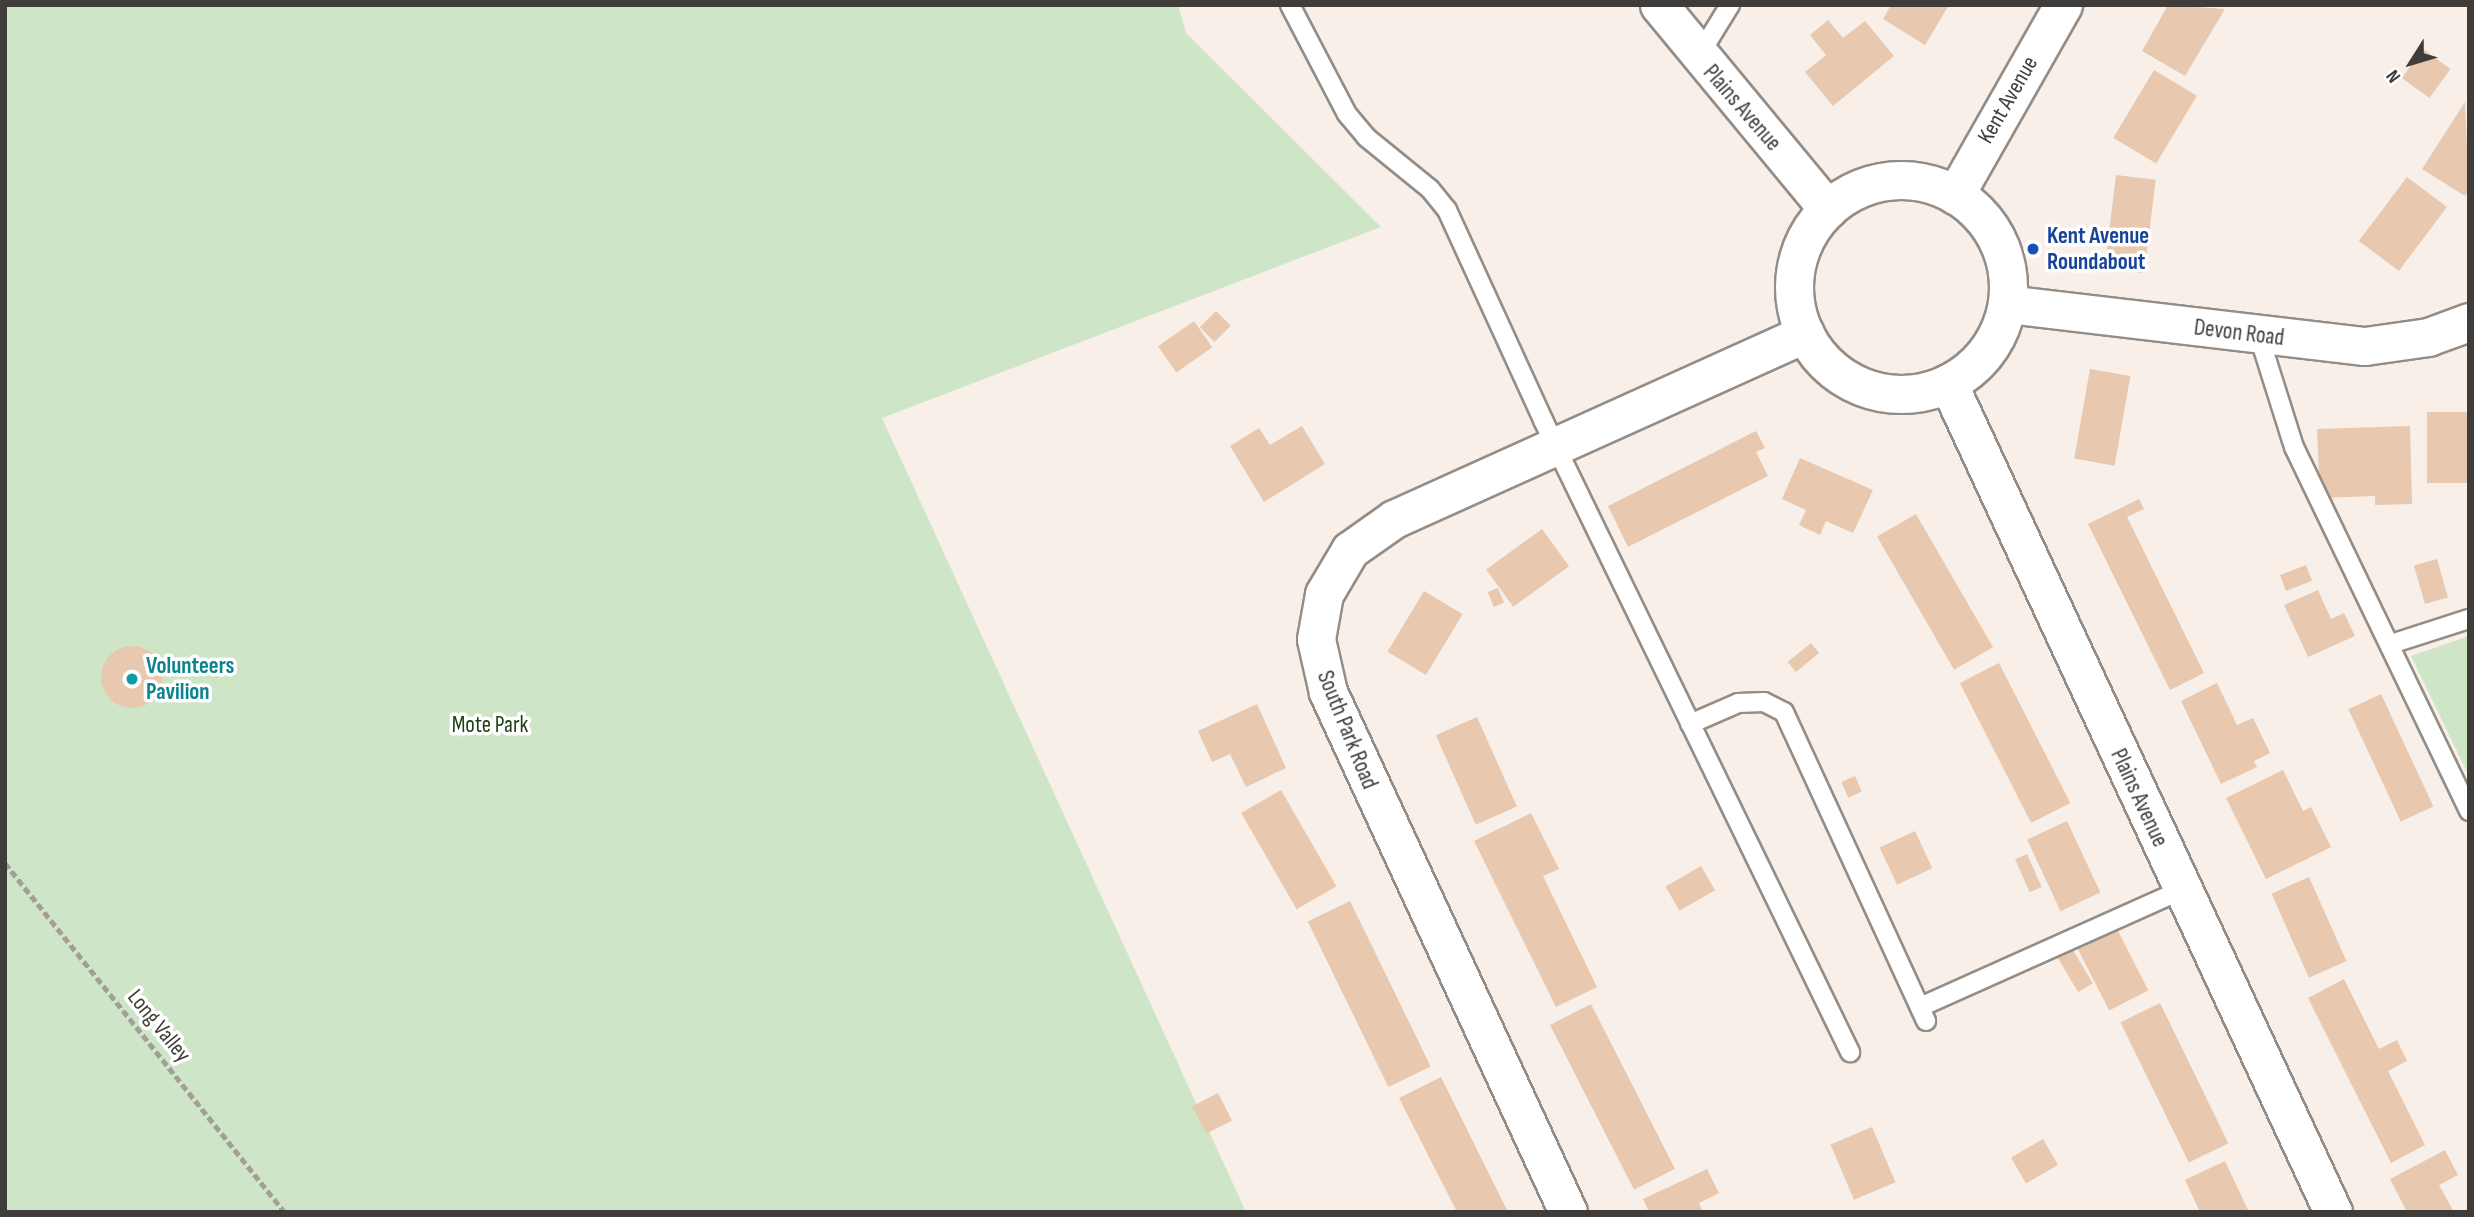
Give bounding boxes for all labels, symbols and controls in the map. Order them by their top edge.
north arrow [2376,28,2446,98]
street label: Kent Avenue [1972,51,2044,149]
street label: Plains Avenue [1697,59,1787,157]
text: N [2382,65,2406,87]
place label: Kent Avenue Roundabout [2047,222,2149,276]
marker: Kent Avenue Roundabout [2025,241,2041,257]
street label: Devon Road [2192,314,2286,352]
place label: Volunteers Pavilion [146,652,234,706]
street label: South Park Road [1311,667,1383,793]
marker: Volunteers Pavilion [124,671,140,687]
park label: Mote Park [452,711,528,739]
street label: Plains Avenue [2104,745,2174,851]
street label: Long Valley [121,984,197,1068]

